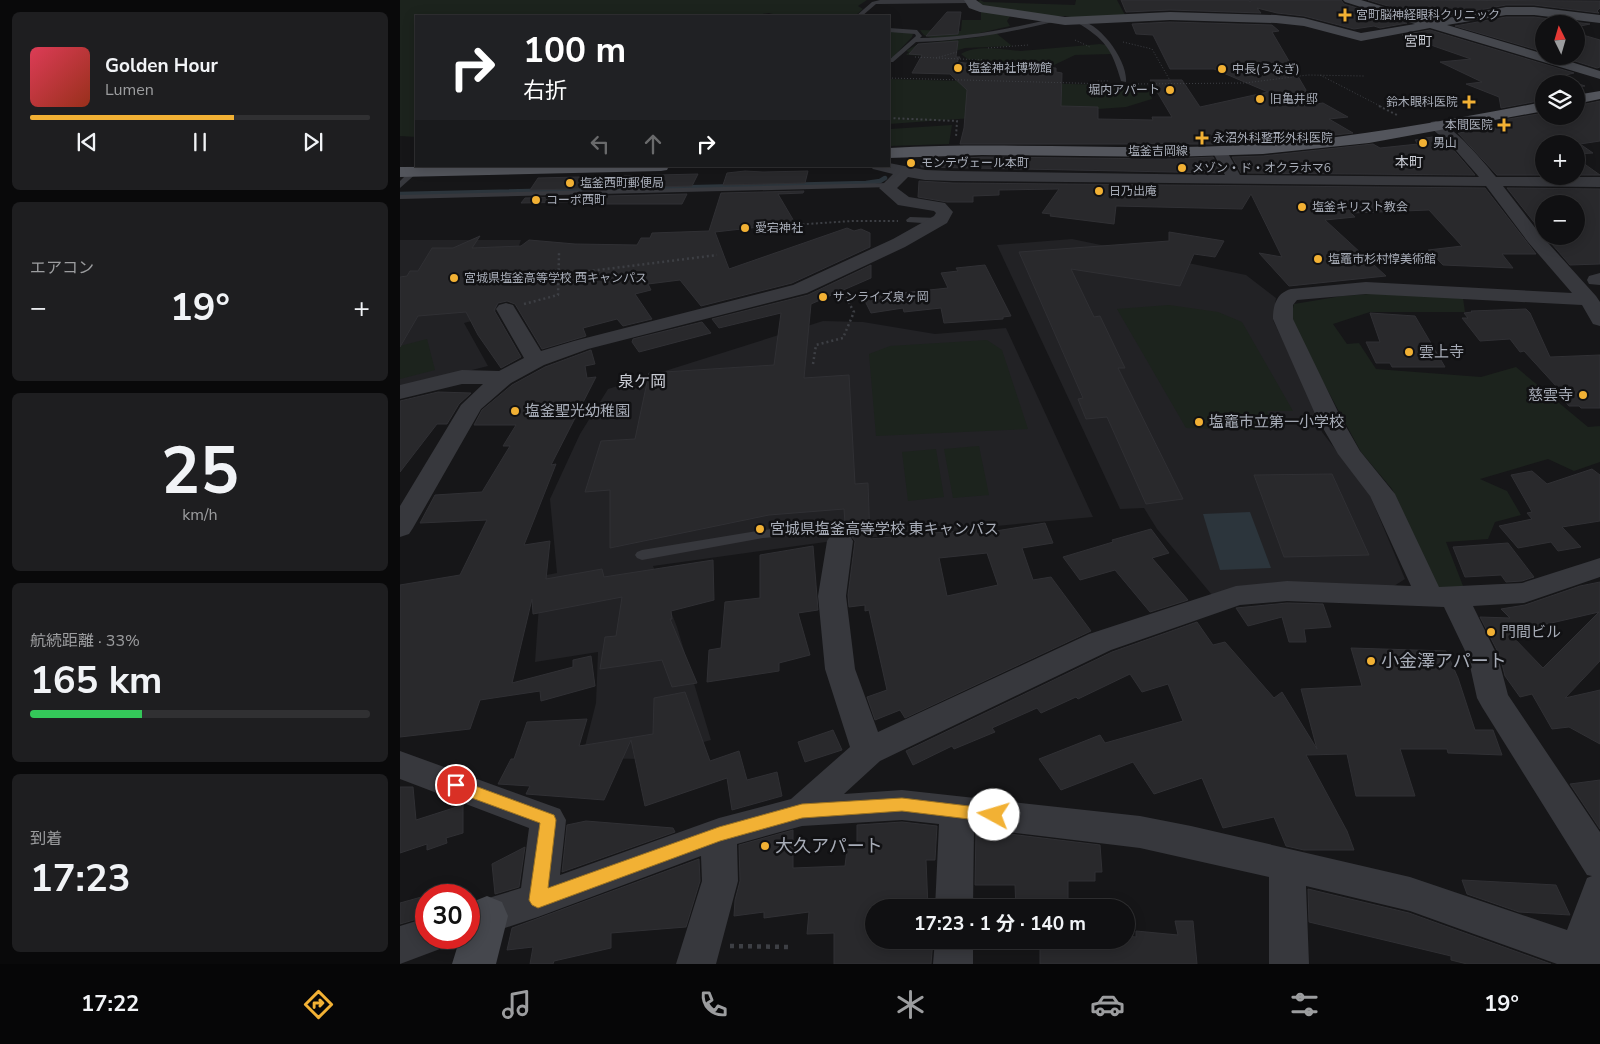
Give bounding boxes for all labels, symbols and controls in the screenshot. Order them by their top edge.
place label: 宮町脳神経眼科クリニック [1356,7,1500,23]
marker: 宮町脳神経眼科クリニック [1338,8,1352,22]
north arrow [1535,15,1585,65]
map controls [1535,15,1585,245]
text: 100 m [523,27,626,74]
district label: 宮町 [1404,32,1432,51]
icon: right [440,35,505,100]
text: Golden Hour [105,53,218,79]
place label: 塩釜神社博物館 [968,60,1052,76]
place label: 中長(うなぎ) [1232,61,1300,77]
marker: 塩釜神社博物館 [952,62,964,74]
marker: 中長(うなぎ) [1216,63,1228,75]
button: layers [1535,75,1585,125]
text: 右折 [523,76,567,106]
text: Lumen [105,79,154,101]
place label: 堀内アパート [1088,82,1160,98]
marker: 堀内アパート [1164,84,1176,96]
place label: 旧亀井邸 [1270,91,1318,107]
marker: 旧亀井邸 [1254,93,1266,105]
place label: 鈴木眼科医院 [1386,94,1458,110]
marker: 鈴木眼科医院 [1462,95,1476,109]
place label: 本間医院 [1445,117,1493,133]
marker: 本間医院 [1497,118,1511,132]
icon: previous [73,128,101,156]
icon: pause [186,128,214,156]
icon: next [299,128,327,156]
icon: left [586,130,614,158]
icon: ahead [639,130,667,158]
icon: right [692,130,720,158]
place label: 永沼外科整形外科医院 [1213,130,1333,146]
marker: 永沼外科整形外科医院 [1195,131,1209,145]
place label: 男山 [1433,135,1457,151]
button: + [1535,135,1585,185]
marker: 男山 [1417,137,1429,149]
street label: 塩釜吉岡線 [1128,143,1188,159]
district label: 本町 [1395,153,1423,172]
place label: モンテヴェール本町 [921,155,1029,171]
marker: モンテヴェール本町 [905,157,917,169]
place label: メゾン・ド・オクラホマ6 [1192,160,1331,176]
marker: メゾン・ド・オクラホマ6 [1176,162,1188,174]
place label: 塩釜西町郵便局 [580,175,664,191]
marker: 塩釜西町郵便局 [564,177,576,189]
place label: 日乃出庵 [1109,183,1157,199]
marker: 日乃出庵 [1093,185,1105,197]
place label: コーポ西町 [546,192,606,208]
marker: コーポ西町 [530,194,542,206]
button: − [1535,195,1585,245]
place label: 塩釜キリスト教会 [1312,199,1408,215]
marker: 塩釜キリスト教会 [1296,201,1308,213]
place label: 愛宕神社 [755,220,803,236]
marker: 愛宕神社 [739,222,751,234]
place label: 塩竈市杉村惇美術館 [1328,251,1436,267]
marker: 塩竈市杉村惇美術館 [1312,253,1324,265]
text: エアコン [30,257,94,279]
place label: 宮城県塩釜高等学校 西キャンパス [464,270,647,286]
marker: 宮城県塩釜高等学校 西キャンパス [448,272,460,284]
text: 19° [170,282,230,333]
text: − [30,289,47,327]
text: + [353,289,370,327]
place label: サンライズ泉ヶ岡 [833,289,929,305]
marker: サンライズ泉ヶ岡 [817,291,829,303]
place label: 雲上寺 [1419,342,1464,362]
marker: 雲上寺 [1403,346,1415,358]
district label: 泉ケ岡 [618,371,666,393]
place label: 慈雲寺 [1528,385,1573,405]
marker: 慈雲寺 [1577,389,1589,401]
place label: 塩釜聖光幼稚園 [525,401,630,421]
marker: 塩釜聖光幼稚園 [509,405,521,417]
place label: 塩竈市立第一小学校 [1209,412,1344,432]
marker: 塩竈市立第一小学校 [1193,416,1205,428]
text: 25 [161,427,239,516]
text: km/h [182,504,218,526]
place label: 宮城県塩釜高等学校 東キャンパス [770,519,999,539]
marker: 宮城県塩釜高等学校 東キャンパス [754,523,766,535]
place label: 門間ビル [1501,622,1561,642]
marker: 門間ビル [1485,626,1497,638]
text: 航続距離 · 33% [30,630,140,652]
place label: 小金澤アパート [1381,649,1507,673]
text: 165 km [30,655,162,706]
marker: 小金澤アパート [1365,655,1377,667]
pin [435,764,477,806]
icon: arrive [442,771,470,799]
position arrow [967,788,1019,840]
text: 到着 [30,828,62,850]
place label: 大久アパート [775,834,883,858]
marker: 大久アパート [759,840,771,852]
text: 17:23 [30,853,131,904]
speed limit sign: 30 [415,884,480,949]
text: 17:23 · 1 分 · 140 m [914,911,1086,937]
icon: directions [301,987,336,1022]
icon: music [499,987,534,1022]
icon: phone [696,987,731,1022]
icon: climate [893,987,928,1022]
icon: car [1090,987,1125,1022]
icon: filters [1287,987,1322,1022]
text: 17:22 [81,989,139,1019]
text: 19° [1484,989,1519,1019]

